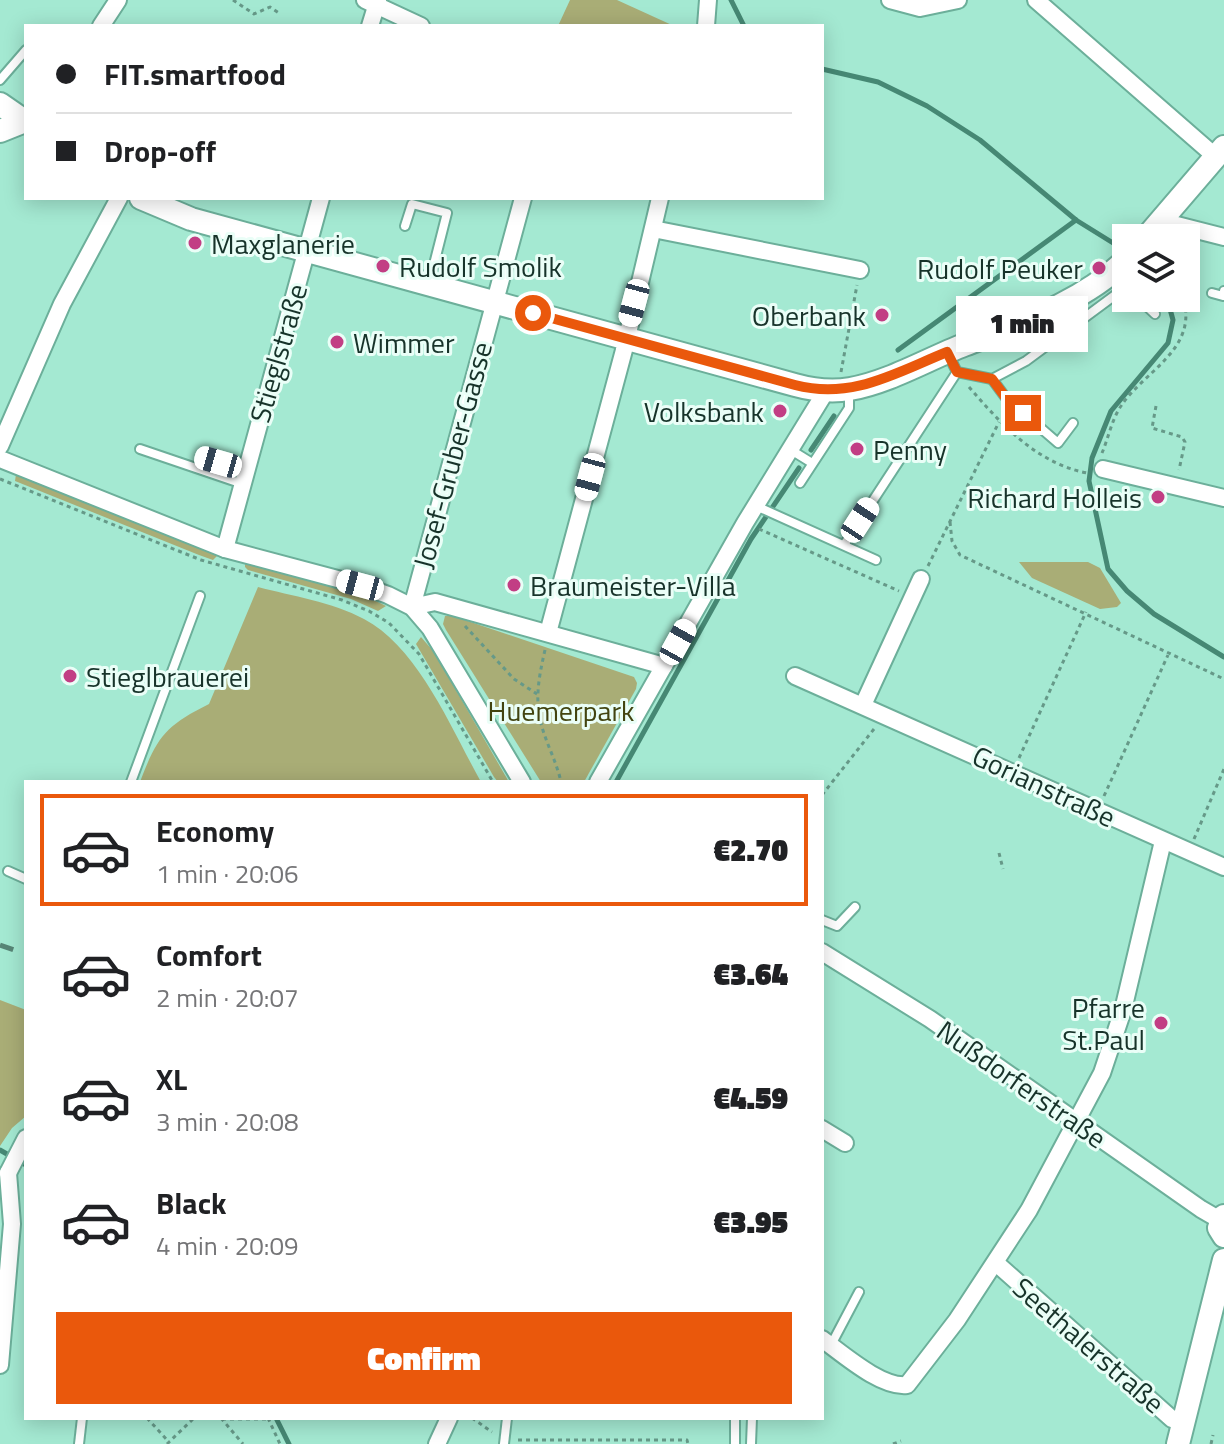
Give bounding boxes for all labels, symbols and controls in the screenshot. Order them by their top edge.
text: FIT.smartfood [104,51,286,97]
text: Drop-off [104,128,216,174]
place label: Maxglanerie [211,222,355,265]
map controls [1112,224,1200,312]
button: layers [1112,224,1200,312]
marker: Maxglanerie [186,234,204,252]
place label: Rudolf Smolik [399,245,562,288]
place label: Rudolf Peuker [917,247,1083,290]
marker: Rudolf Smolik [374,257,392,275]
marker: Rudolf Peuker [1090,259,1108,277]
car [616,277,652,329]
street label: Stieglstraße [238,279,318,427]
place label: Oberbank [752,294,866,337]
route start [515,295,551,331]
callout: 1 min [957,297,1089,353]
text: 1 min [990,304,1054,343]
marker: Oberbank [873,306,891,324]
place label: Wimmer [353,321,455,364]
marker: Wimmer [328,333,346,351]
street label: Josef-Gruber-Gasse [401,337,503,573]
place label: Volksbank [644,390,764,433]
route end [1005,395,1041,431]
marker: Volksbank [771,402,789,420]
place label: Penny [873,428,947,471]
marker: Penny [848,440,866,458]
car [192,444,244,480]
car [572,451,608,503]
place label: Richard Holleis [967,476,1142,519]
marker: Richard Holleis [1149,488,1167,506]
car [837,493,883,547]
place label: Braumeister-Villa [530,564,736,607]
car [334,567,386,603]
marker: Braumeister-Villa [505,576,523,594]
car [656,615,700,669]
place label: Stieglbrauerei [86,655,249,698]
marker: Stieglbrauerei [61,667,79,685]
park label: Huemerpark [487,689,635,732]
street label: Gorianstraße [965,734,1123,838]
text: Economy [156,808,274,854]
icon: car [60,814,132,886]
text: €2.70 [714,827,788,873]
text: 1 min · 20:06 [156,854,299,893]
text: Comfort [156,932,262,978]
icon: car [60,938,132,1010]
text: €3.64 [714,951,788,997]
text: 2 min · 20:07 [156,978,299,1017]
place label: Pfarre St.Paul [1062,986,1145,1061]
street label: Nußdorferstraße [928,1009,1116,1159]
marker: Pfarre St.Paul [1152,1014,1170,1032]
text: XL [156,1056,187,1102]
icon: car [60,1062,132,1134]
text: €4.59 [714,1075,788,1121]
text: 3 min · 20:08 [156,1102,299,1141]
text: Black [156,1180,227,1226]
icon: car [60,1186,132,1258]
text: €3.95 [714,1199,788,1245]
text: 4 min · 20:09 [156,1226,299,1265]
street label: Seethalerstraße [1003,1267,1175,1423]
button: Confirm [56,1312,792,1404]

